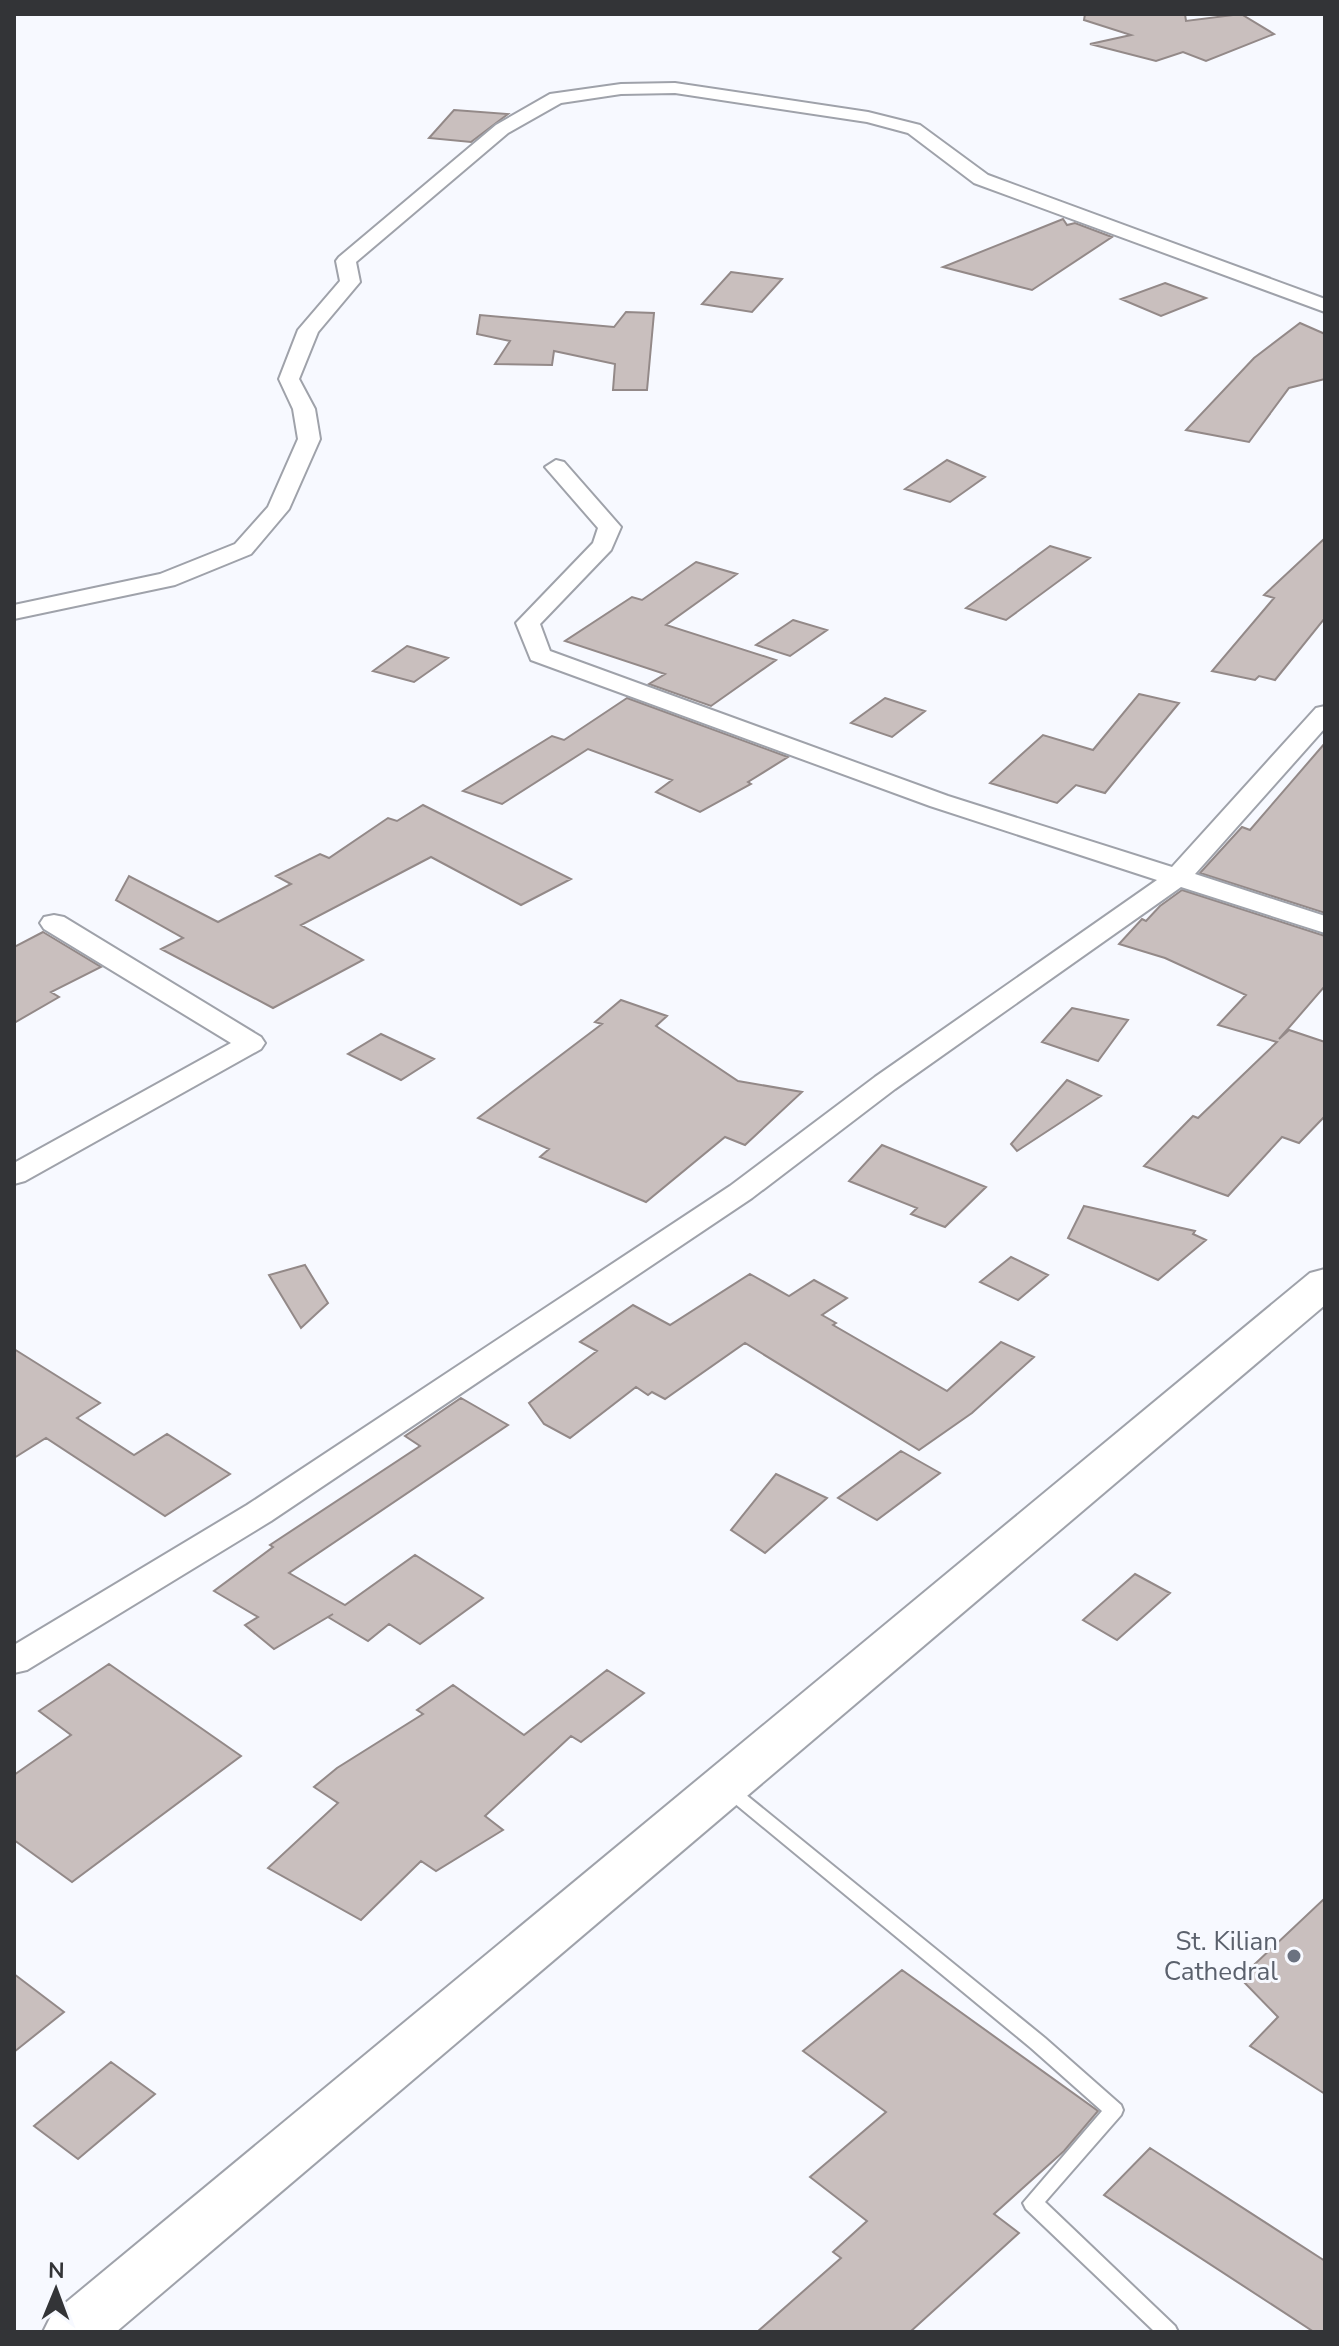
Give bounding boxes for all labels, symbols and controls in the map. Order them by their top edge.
place label: St. Kilian Cathedral [1164,1924,1278,1989]
marker: St. Kilian Cathedral [1285,1947,1303,1965]
north arrow [16,2250,96,2330]
text: N [48,2256,65,2286]

